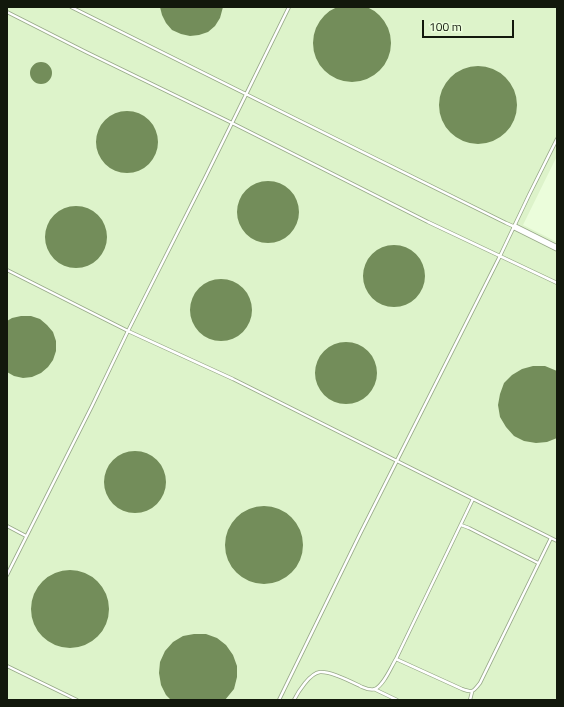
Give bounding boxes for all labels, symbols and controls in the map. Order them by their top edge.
scale bar [424,12,516,38]
text: 100 m [429,17,462,36]

